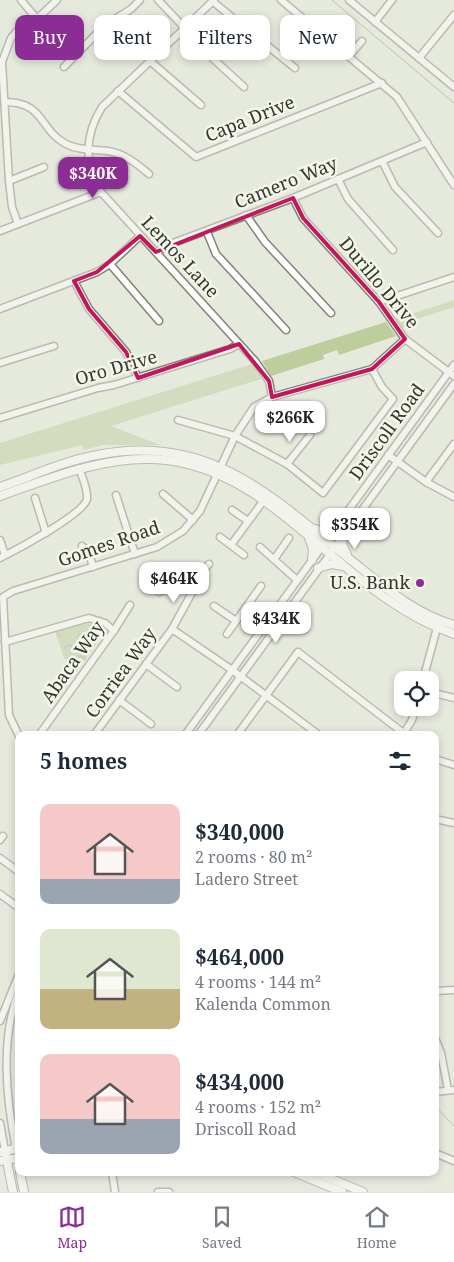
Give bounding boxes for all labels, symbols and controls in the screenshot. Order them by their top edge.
chip: Buy [15,15,84,60]
chip: Rent [94,15,170,60]
chip: Filters [180,15,270,60]
chip: New [280,15,355,60]
street label: Capa Drive [201,89,298,147]
street label: Camero Way [231,150,341,214]
pin: $340K [58,156,128,199]
text: $340K [69,162,117,184]
street label: Lemos Lane [137,210,225,302]
street label: Durillo Drive [334,232,425,333]
street label: Oro Drive [72,344,160,390]
street label: Driscoll Road [343,378,429,485]
pin: $266K [255,400,325,443]
text: $266K [266,406,314,428]
pin: $354K [320,508,390,550]
text: $354K [331,513,379,535]
street label: Gomes Road [55,514,163,572]
pin: $464K [139,562,209,604]
text: $464K [150,567,198,589]
place label: U.S. Bank [330,570,410,594]
marker: U.S. Bank [414,577,426,589]
pin: $434K [241,602,311,644]
text: $434K [252,607,300,629]
street label: Abaca Way [35,615,110,707]
street label: Corriea Way [79,622,162,722]
map controls [394,671,439,716]
button: locate [394,671,439,716]
text: 5 homes [40,747,127,775]
icon: filters [386,747,414,775]
text: $340,000 [195,818,284,846]
icon: home [80,824,140,884]
text: 2 rooms · 80 m² [195,846,312,868]
text: Ladero Street [195,868,298,890]
text: $464,000 [195,943,284,971]
icon: home [80,949,140,1009]
text: 4 rooms · 144 m² [195,971,321,993]
text: Kalenda Common [195,993,331,1015]
text: $434,000 [195,1068,284,1096]
icon: home [80,1074,140,1134]
text: 4 rooms · 152 m² [195,1096,321,1118]
text: Driscoll Road [195,1118,296,1140]
tab: Map [57,1203,87,1252]
tab: Saved [202,1203,242,1252]
tab: Home [357,1203,397,1252]

